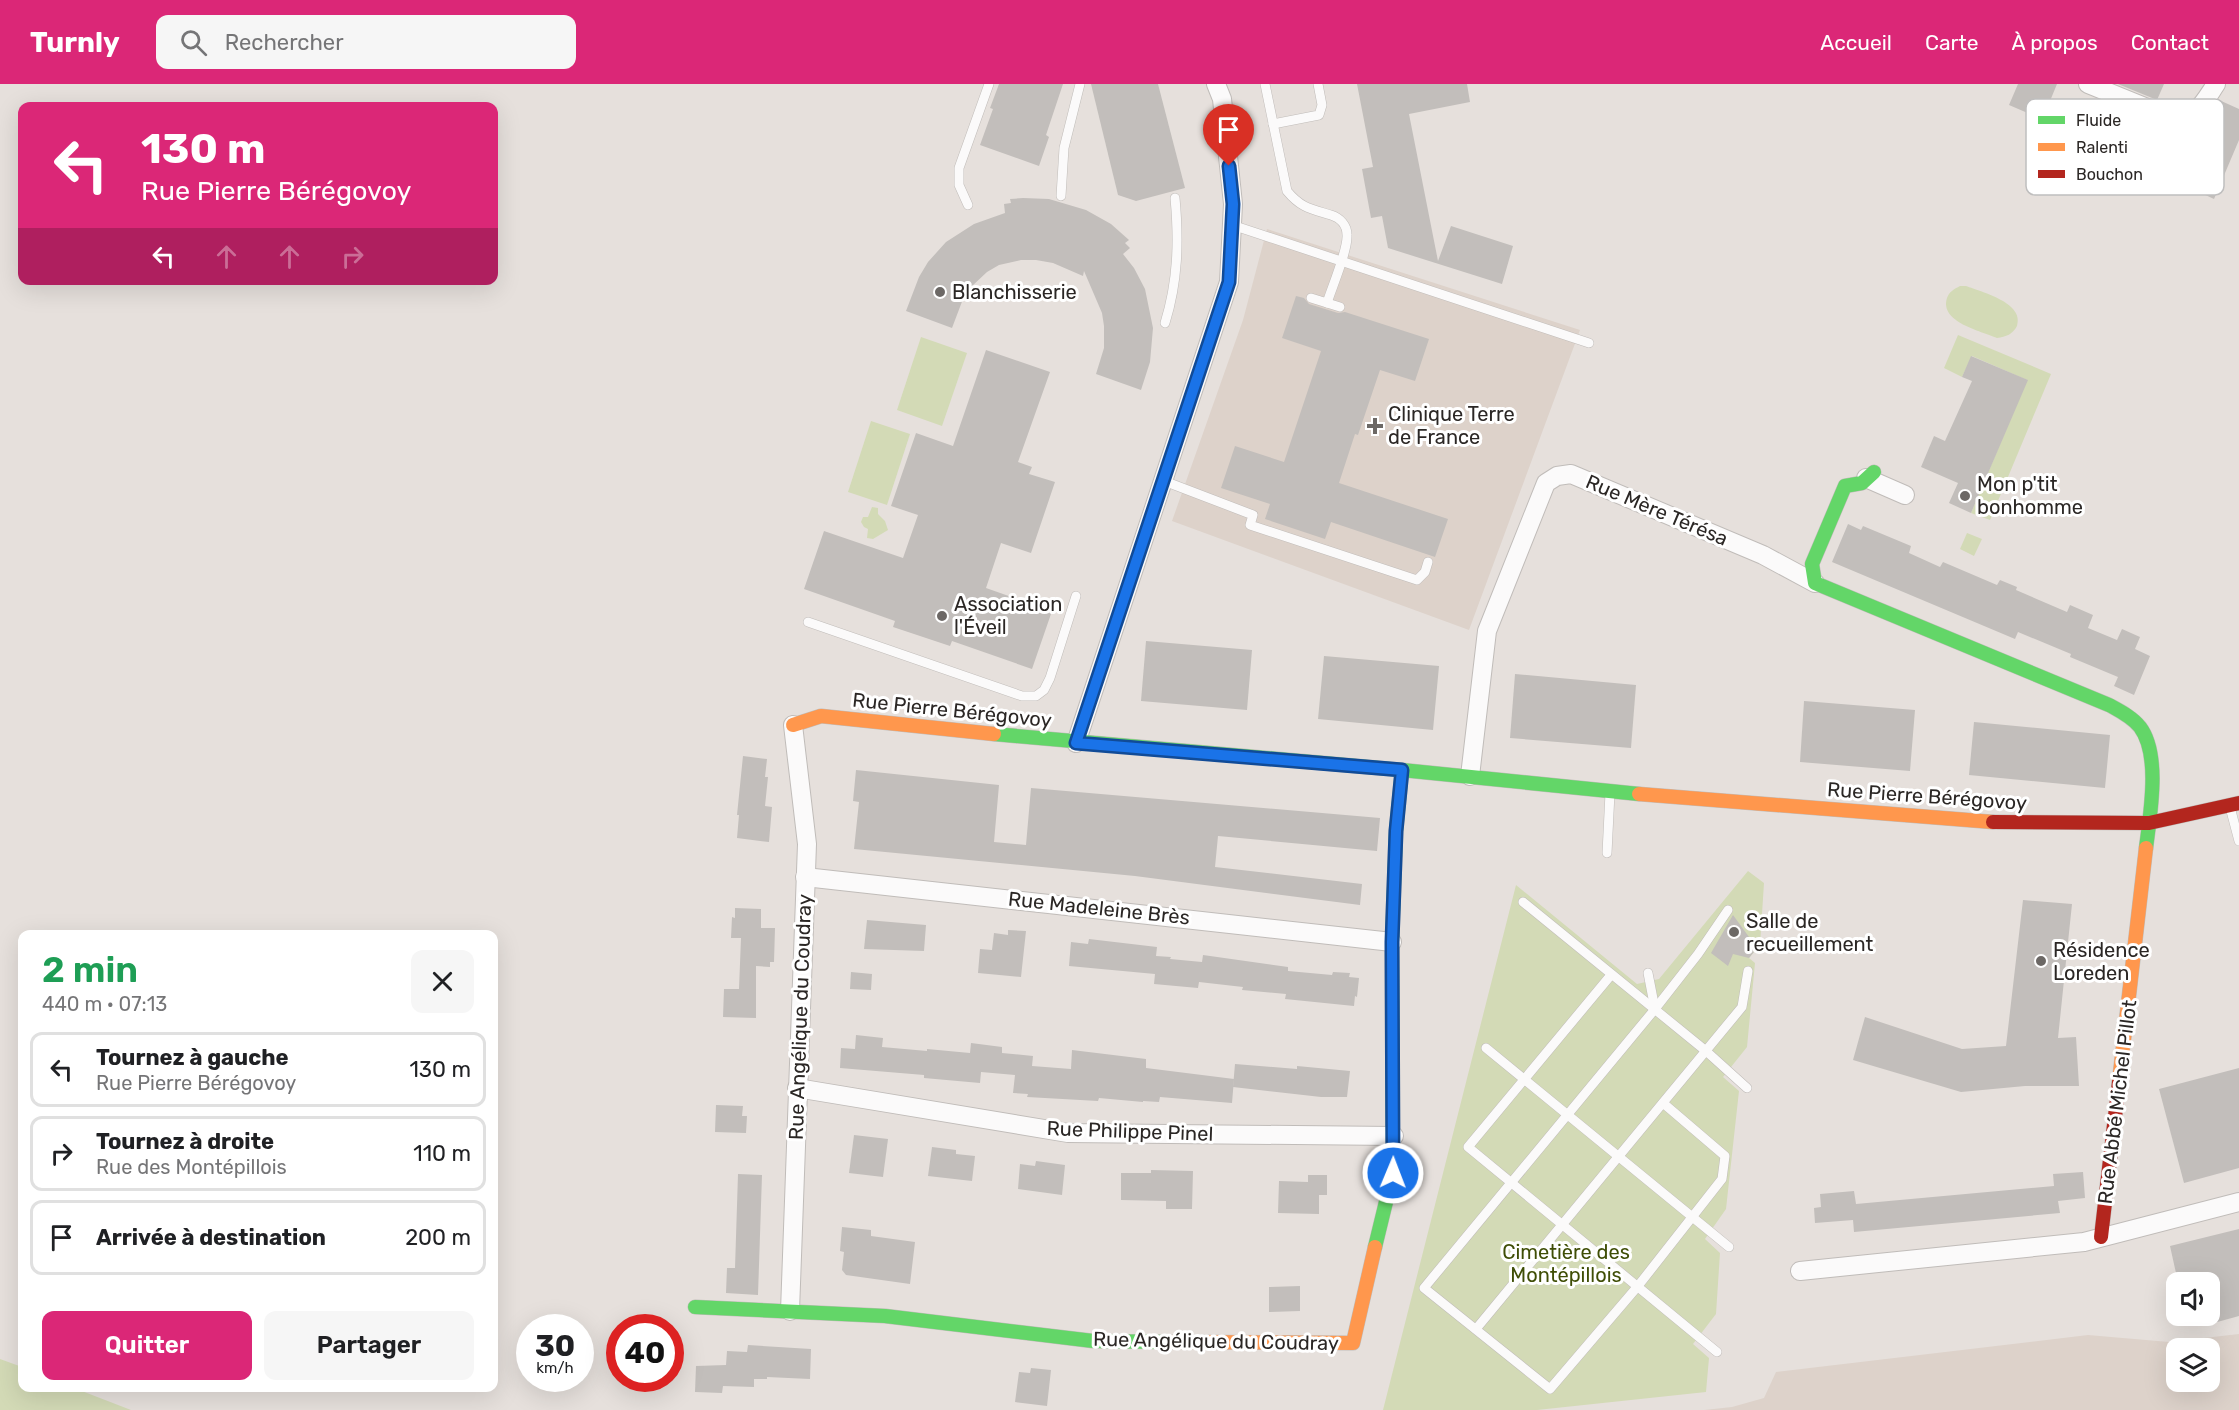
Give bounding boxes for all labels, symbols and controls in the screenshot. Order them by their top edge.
search box [156,15,576,69]
text: Turnly [30,26,120,59]
icon: search [177,26,210,59]
text: Rechercher [225,29,344,56]
text: Accueil [1820,30,1892,55]
text: Carte [1925,30,1978,55]
text: À propos [2011,30,2098,55]
text: Contact [2131,30,2209,55]
legend [2026,99,2224,195]
pin [1203,104,1254,166]
text: Fluide [2076,111,2121,130]
icon: arrive [1212,113,1245,146]
text: 130 m [141,124,266,174]
icon: left [42,126,120,204]
text: Ralenti [2076,138,2128,157]
text: Bouchon [2076,165,2143,184]
text: Rue Pierre Bérégovoy [141,175,411,207]
icon: left [147,240,180,273]
icon: ahead [210,240,243,273]
icon: ahead [273,240,306,273]
icon: right [336,240,369,273]
place label: Blanchisserie [952,280,1077,304]
marker: Blanchisserie [933,285,947,299]
place label: Clinique Terre de France [1388,402,1515,449]
marker: Clinique Terre de France [1366,417,1384,435]
street label: Rue Mère Térésa [1582,469,1732,551]
place label: Mon p'tit bonhomme [1977,472,2083,519]
marker: Mon p'tit bonhomme [1958,489,1972,503]
place label: Association l'Éveil [954,592,1062,639]
marker: Association l'Éveil [935,609,949,623]
street label: Rue Pierre Bérégovoy [851,688,1053,732]
street label: Rue Pierre Bérégovoy [1826,777,2028,815]
street label: Rue Madeleine Brès [1007,887,1191,929]
street label: Rue Angélique du Coudray [784,894,816,1140]
place label: Salle de recueillement [1746,909,1874,956]
marker: Salle de recueillement [1727,925,1741,939]
place label: Résidence Loreden [2053,938,2150,985]
text: 2 min [42,948,138,991]
button: close [411,950,474,1013]
marker: Résidence Loreden [2034,954,2048,968]
text: 440 m · 07:13 [42,992,167,1016]
street label: Rue Abbé Michel Pillot [2093,998,2141,1205]
text: Tournez à gauche [96,1044,289,1071]
icon: left [45,1053,78,1086]
text: 130 m [409,1056,471,1083]
text: Rue Pierre Bérégovoy [96,1071,296,1095]
street label: Rue Philippe Pinel [1046,1116,1214,1146]
text: Tournez à droite [96,1128,274,1155]
icon: right [45,1137,78,1170]
text: 110 m [413,1140,471,1167]
position arrow [1361,1141,1425,1205]
text: Rue des Montépillois [96,1155,287,1179]
icon: arrive [45,1221,78,1254]
text: Arrivée à destination [96,1224,326,1251]
text: 200 m [405,1224,471,1251]
park label: Cimetière des Montépillois [1502,1240,1630,1287]
map controls [2166,1272,2220,1392]
button: sound [2166,1272,2220,1326]
button: Quitter [42,1311,252,1380]
button: Partager [264,1311,474,1380]
speed limit sign: 40 [606,1314,684,1392]
street label: Rue Angélique du Coudray [1093,1327,1339,1355]
text: 30 [535,1328,575,1364]
button: layers [2166,1338,2220,1392]
text: km/h [536,1359,574,1377]

